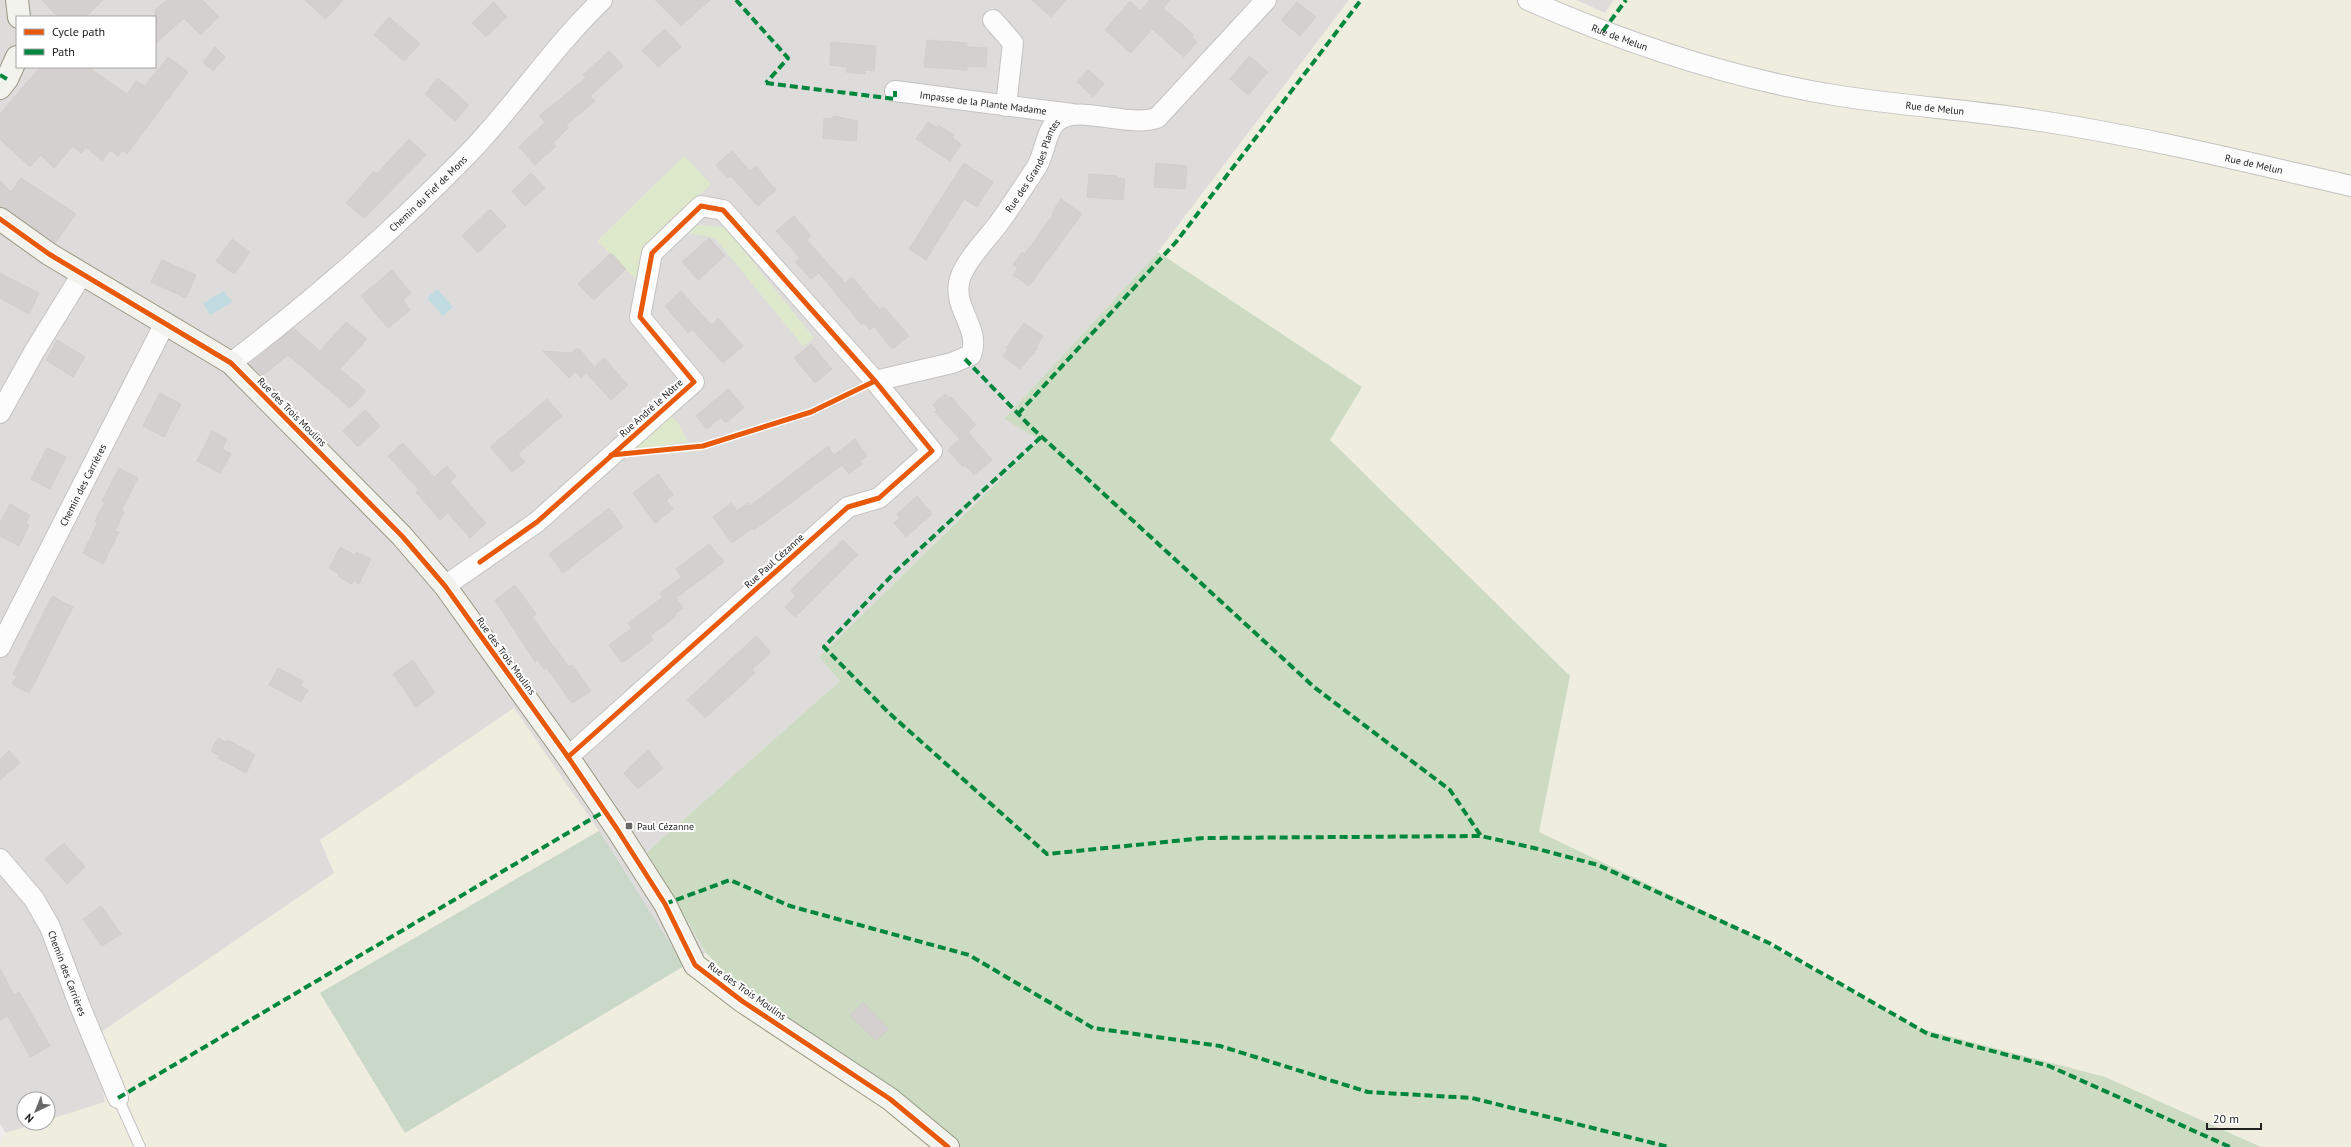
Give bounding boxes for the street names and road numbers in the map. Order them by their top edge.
street label: Rue de Melun [1590,21,1650,53]
street label: Impasse de la Plante Madame [919,88,1047,117]
street label: Rue de Melun [1905,98,1965,117]
street label: Rue des Grandes Plantes [1002,115,1063,215]
street label: Rue de Melun [2224,151,2284,177]
street label: Chemin du Fief de Mons [386,153,470,234]
street label: Rue des Trois Moulins [255,375,329,449]
street label: Rue André le Nôtre [616,376,686,440]
street label: Chemin des Carrières [56,442,109,528]
street label: Rue Paul Cézanne [741,531,807,591]
street label: Rue des Trois Moulins [473,615,539,697]
street label: Chemin des Carrières [45,928,90,1018]
street label: Rue des Trois Moulins [705,959,789,1023]

